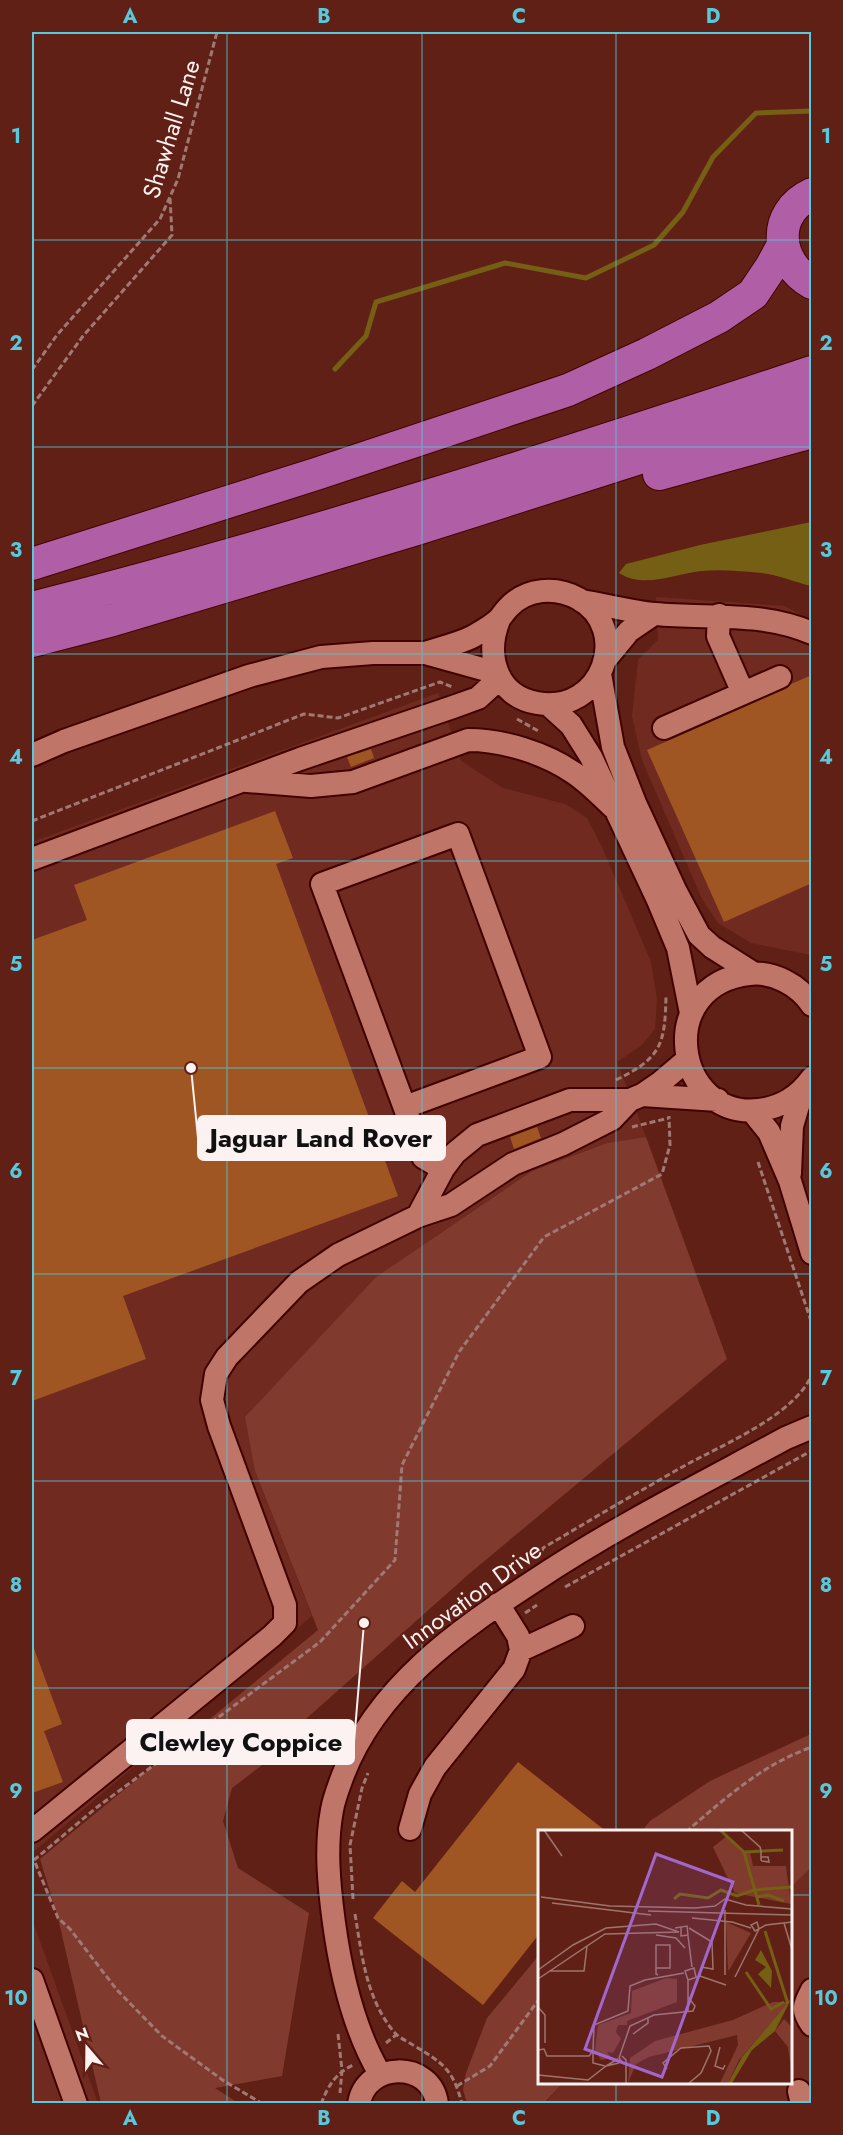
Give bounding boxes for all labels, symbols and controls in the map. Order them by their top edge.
text: A [122,2,138,31]
text: B [317,2,331,31]
text: C [512,2,526,31]
text: D [706,2,720,31]
street label: Shawhall Lane [133,55,209,203]
text: 1 [11,122,21,151]
text: 1 [821,122,831,151]
text: 2 [9,329,23,358]
text: 2 [819,329,833,358]
text: 3 [10,536,22,565]
text: 3 [820,536,832,565]
text: 4 [9,743,23,772]
text: 4 [819,743,833,772]
text: 5 [10,950,23,979]
text: 5 [820,950,833,979]
callout: Jaguar Land Rover [198,1116,445,1160]
text: Jaguar Land Rover [204,1119,433,1157]
text: 6 [9,1157,23,1186]
text: 6 [819,1157,833,1186]
text: 7 [10,1364,23,1393]
text: 7 [820,1364,833,1393]
street label: Innovation Drive [395,1533,549,1657]
text: 8 [10,1571,22,1600]
text: 8 [820,1571,832,1600]
callout: Clewley Coppice [127,1720,354,1764]
text: Clewley Coppice [140,1723,343,1761]
text: 9 [9,1777,23,1806]
text: 9 [819,1777,833,1806]
inset map [538,1830,792,2084]
text: 10 [4,1984,28,2013]
text: 10 [814,1984,838,2013]
north arrow [57,2018,117,2078]
text: N [72,2021,92,2047]
text: A [122,2104,138,2133]
text: B [317,2104,331,2133]
text: C [512,2104,526,2133]
text: D [706,2104,720,2133]

